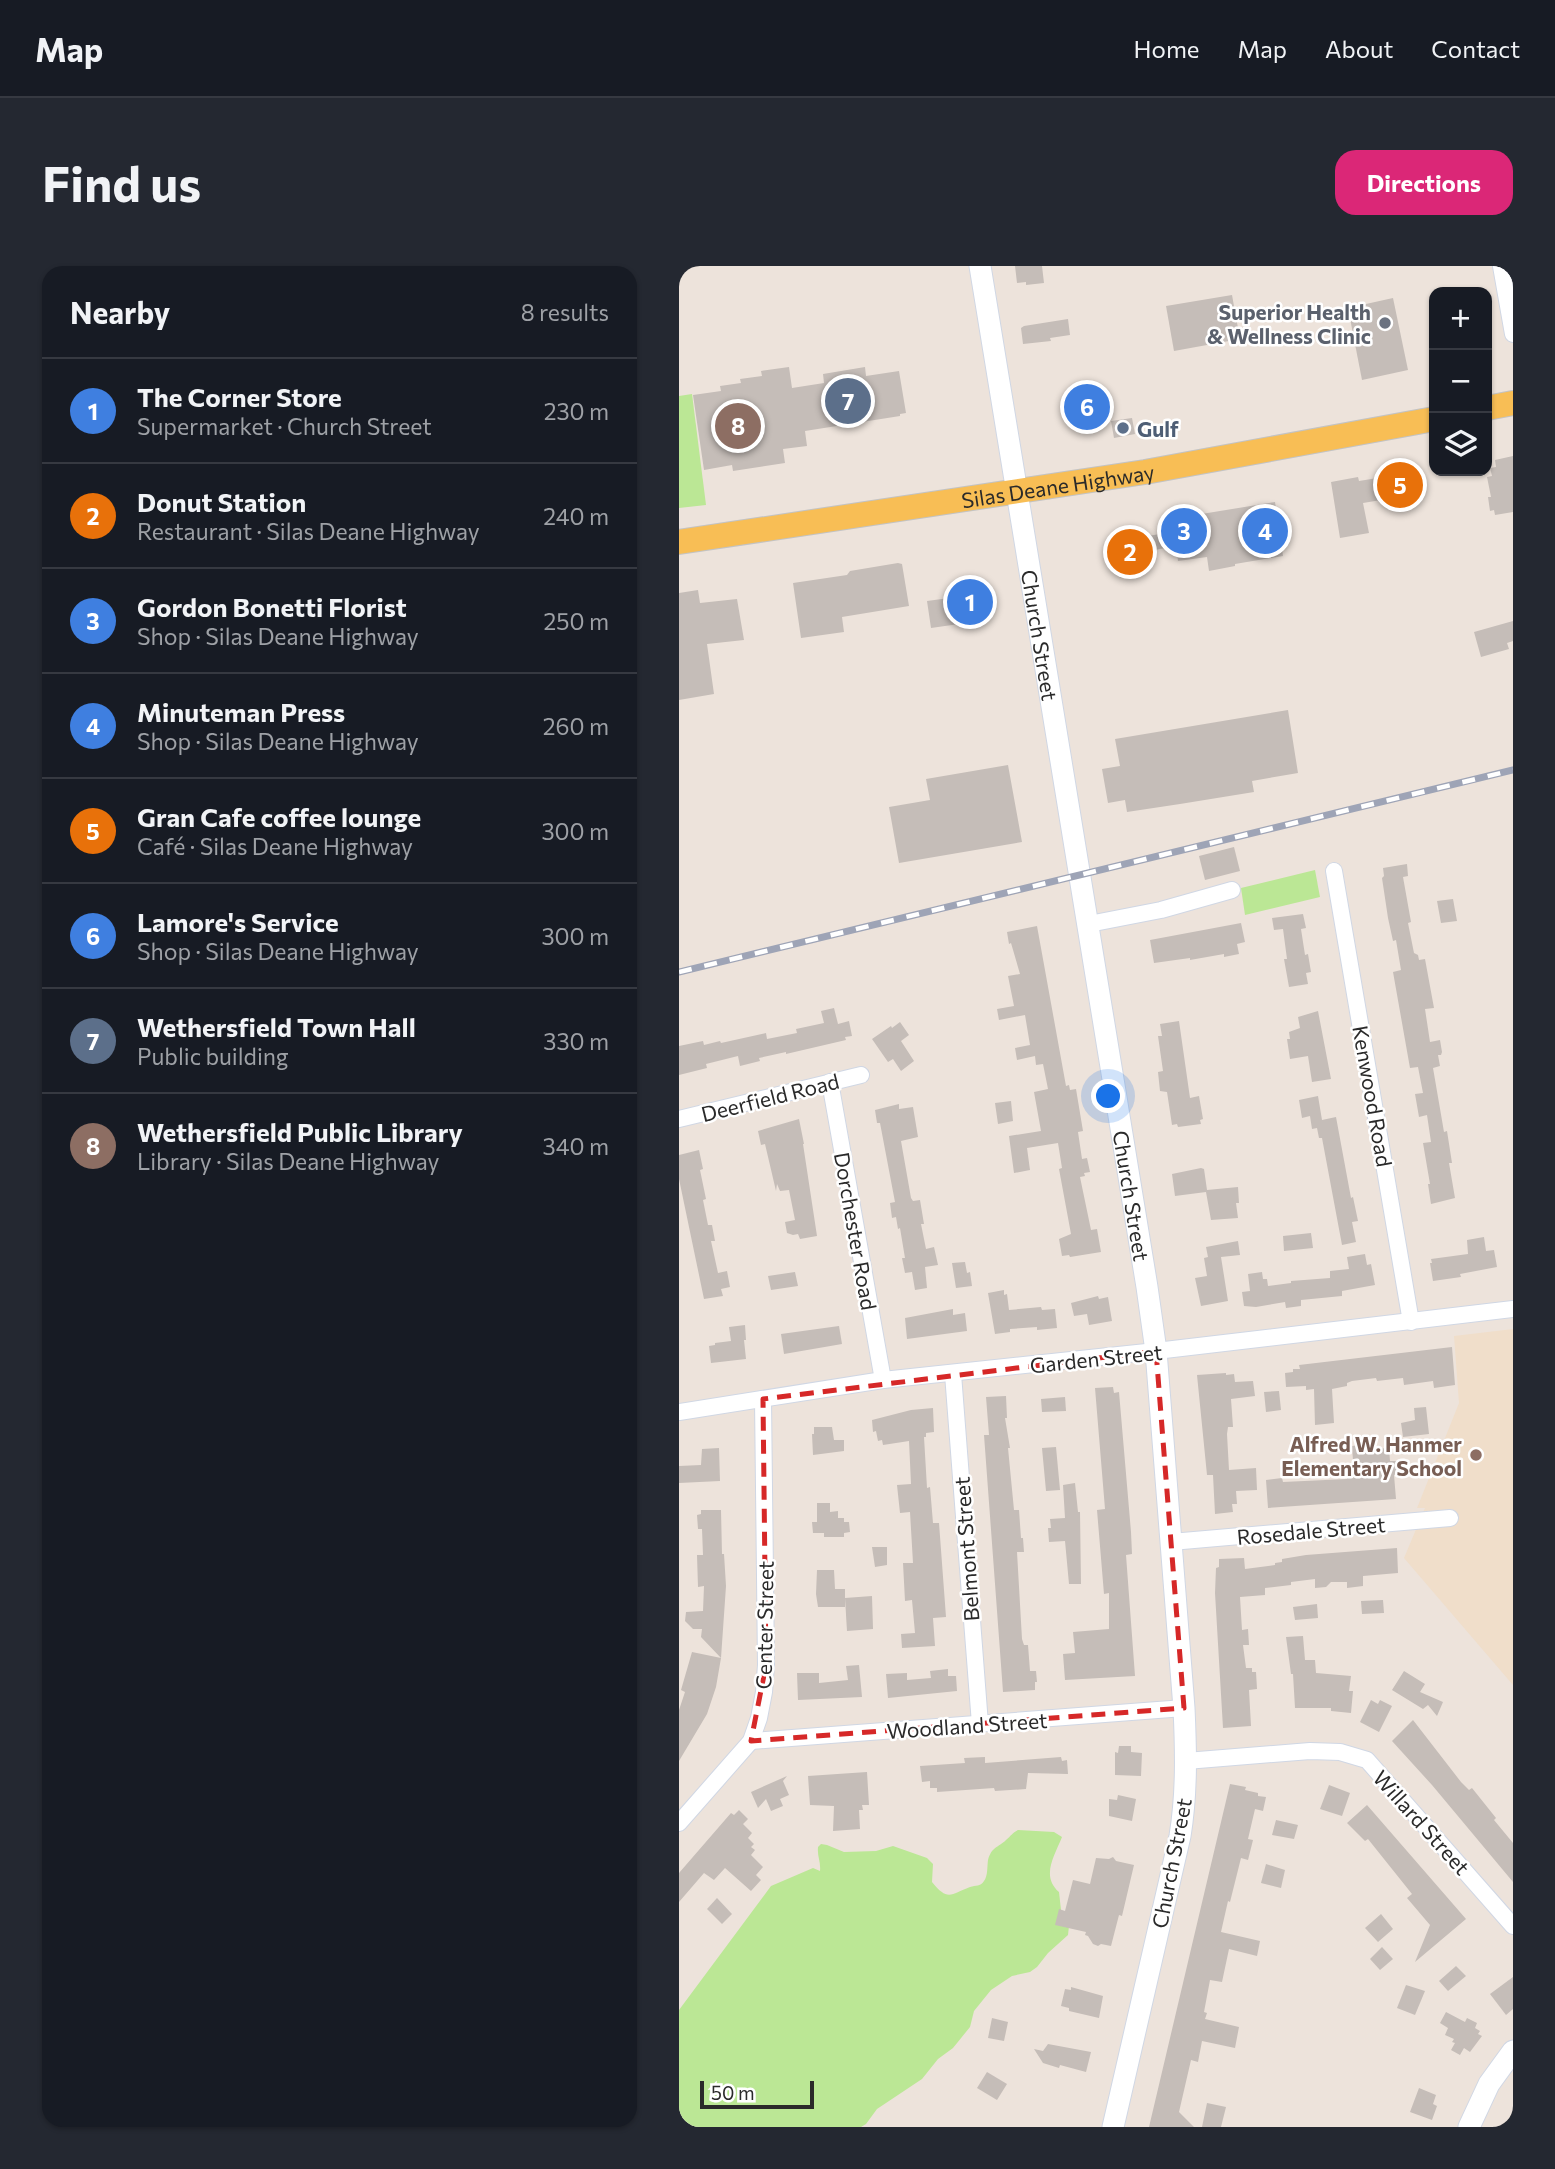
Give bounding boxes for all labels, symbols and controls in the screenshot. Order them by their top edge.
text: Map [35,28,103,69]
text: Home [1134,34,1200,63]
text: Map [1238,34,1287,63]
text: About [1325,34,1393,63]
text: Contact [1431,34,1520,63]
button: Directions [1335,150,1513,215]
text: Find us [42,152,201,212]
map controls [1429,287,1492,476]
button: + [1429,287,1492,350]
text: Nearby [70,293,170,330]
text: 8 results [521,298,609,326]
place label: Superior Health & Wellness Clinic [1207,299,1371,348]
marker: Superior Health & Wellness Clinic [1377,315,1393,331]
button: − [1429,350,1492,413]
pin: 7 [825,375,871,427]
text: The Corner Store [137,381,342,412]
pin: 6 [1064,381,1110,433]
text: 1 [88,397,98,425]
text: 230 m [544,397,609,425]
pin: 8 [715,400,761,452]
text: Supermarket · Church Street [137,412,432,440]
button: layers [1429,413,1492,476]
place label: Gulf [1137,416,1179,441]
marker: Gulf [1115,420,1131,436]
street label: Silas Deane Highway [960,458,1156,512]
pin: 5 [1377,459,1423,511]
text: Donut Station [137,486,306,517]
text: 2 [86,502,100,530]
text: 240 m [543,502,609,530]
pin: 3 [1161,505,1207,557]
pin: 4 [1242,505,1288,557]
text: Restaurant · Silas Deane Highway [137,517,480,545]
pin: 2 [1107,526,1153,578]
street label: Church Street [1017,568,1063,702]
pin: 1 [947,576,993,628]
text: Gordon Bonetti Florist [137,591,407,622]
text: 3 [86,607,100,635]
text: 250 m [544,607,609,635]
text: Shop · Silas Deane Highway [137,622,419,650]
text: Minuteman Press [137,696,345,727]
text: 4 [86,712,100,740]
text: 260 m [543,712,609,740]
text: Shop · Silas Deane Highway [137,727,419,755]
text: Gran Cafe coffee lounge [137,801,421,832]
text: 5 [86,817,100,845]
text: 300 m [541,817,609,845]
text: Café · Silas Deane Highway [137,832,413,860]
text: Lamore's Service [137,906,339,937]
text: 6 [86,922,100,950]
text: 300 m [541,922,609,950]
text: Shop · Silas Deane Highway [137,937,419,965]
text: Wethersfield Town Hall [137,1011,416,1042]
street label: Kenwood Road [1348,1023,1398,1169]
text: 7 [87,1027,99,1055]
text: 330 m [543,1027,609,1055]
text: Public building [137,1042,288,1070]
street label: Deerfield Road [698,1068,842,1126]
your location [1091,1079,1125,1113]
text: Wethersfield Public Library [137,1116,463,1147]
street label: Church Street [1109,1128,1155,1263]
text: 8 [86,1132,100,1160]
text: 340 m [543,1132,609,1160]
text: Library · Silas Deane Highway [137,1147,439,1175]
street label: Dorchester Road [830,1150,882,1312]
street label: Garden Street [1029,1339,1163,1377]
place label: Alfred W. Hanmer Elementary School [1281,1431,1462,1480]
marker: Alfred W. Hanmer Elementary School [1468,1447,1484,1463]
street label: Belmont Street [948,1476,984,1622]
street label: Rosedale Street [1236,1511,1386,1549]
street label: Center Street [750,1560,778,1690]
street label: Woodland Street [886,1707,1048,1743]
street label: Willard Street [1369,1765,1475,1879]
street label: Church Street [1146,1796,1196,1930]
scale bar [700,2078,814,2110]
text: 50 m [711,2081,755,2104]

